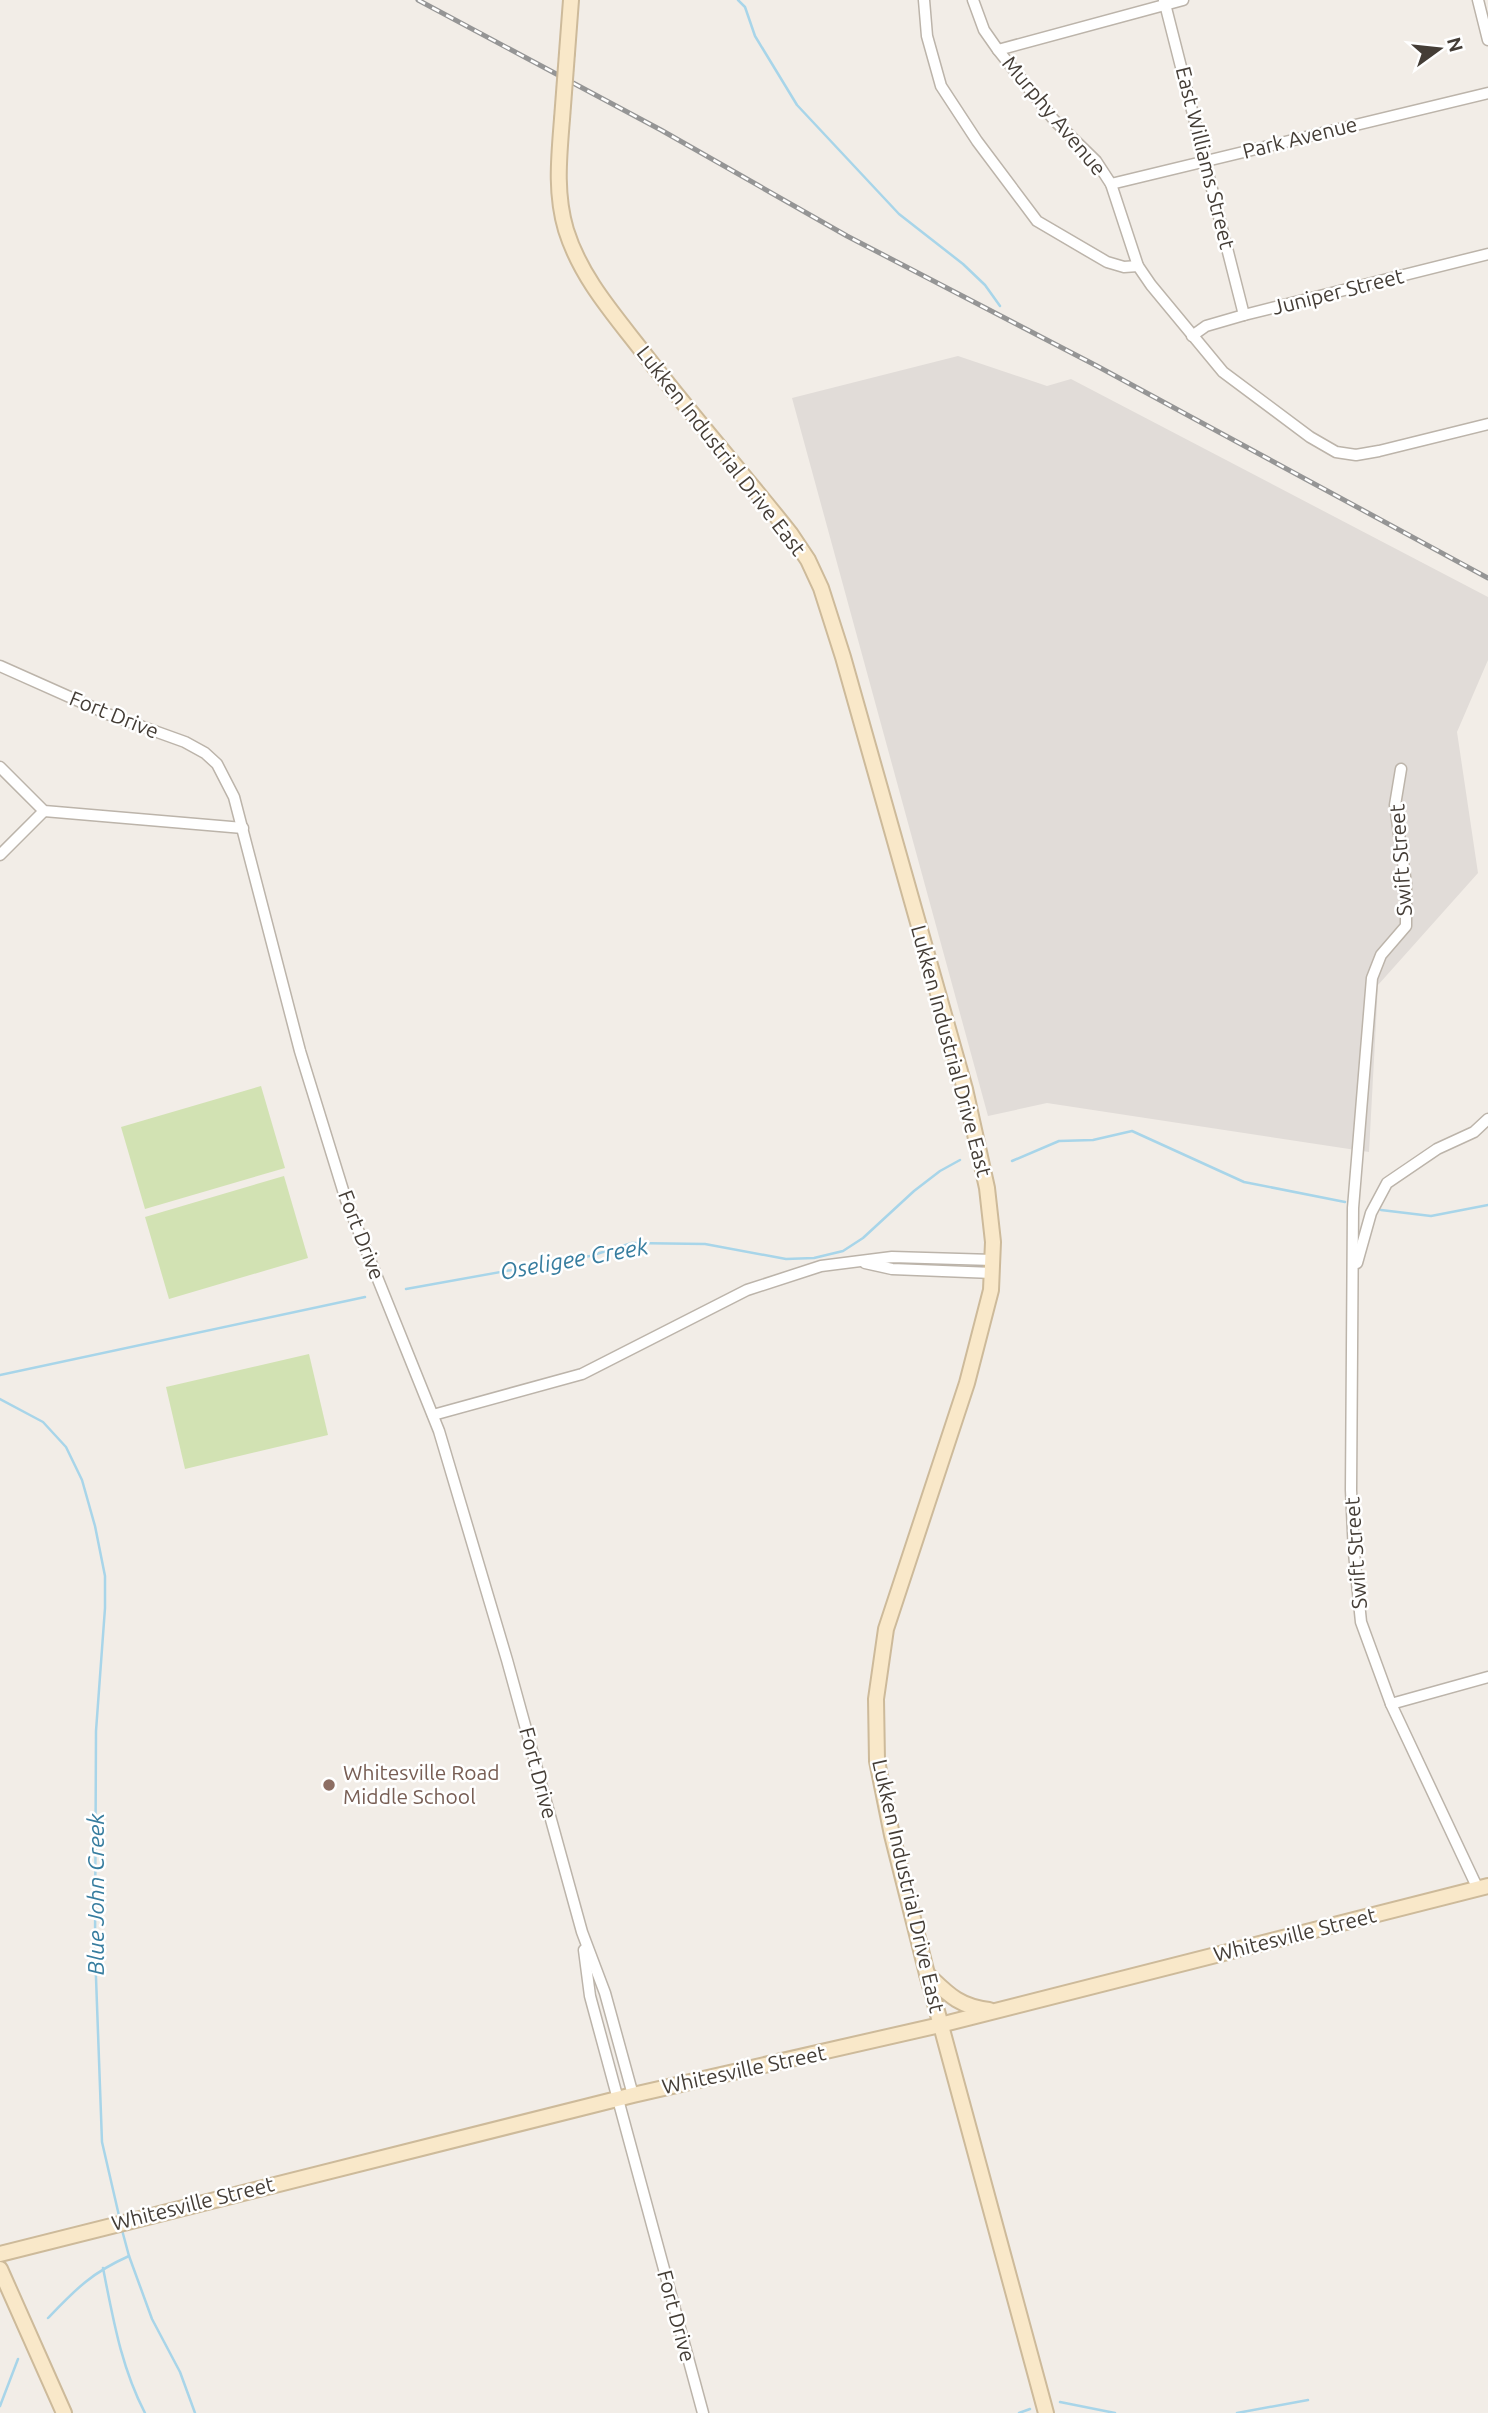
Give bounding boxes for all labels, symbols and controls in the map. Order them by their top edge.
north arrow [1404,14,1474,84]
text: N [1443,35,1468,54]
street label: Murphy Avenue [998,51,1112,180]
street label: East Williams Street [1172,64,1240,252]
street label: Park Avenue [1240,111,1360,163]
street label: Juniper Street [1270,263,1406,319]
street label: Lukken Industrial Drive East [632,341,811,560]
street label: Fort Drive [66,685,162,743]
street label: Swift Street [1384,803,1416,917]
street label: Lukken Industrial Drive East [907,922,997,1179]
street label: Fort Drive [334,1186,390,1283]
water label: Oseligee Creek [498,1233,650,1284]
street label: Swift Street [1339,1496,1371,1610]
street label: Fort Drive [515,1724,563,1821]
street label: Lukken Industrial Drive East [868,1757,950,2015]
place label: Whitesville Road Middle School [343,1760,500,1808]
marker: Whitesville Road Middle School [321,1777,337,1793]
water label: Blue John Creek [83,1813,108,1975]
street label: Whitesville Street [1211,1902,1379,1966]
street label: Whitesville Street [660,2040,828,2098]
street label: Whitesville Street [109,2171,277,2235]
street label: Fort Drive [653,2267,701,2364]

